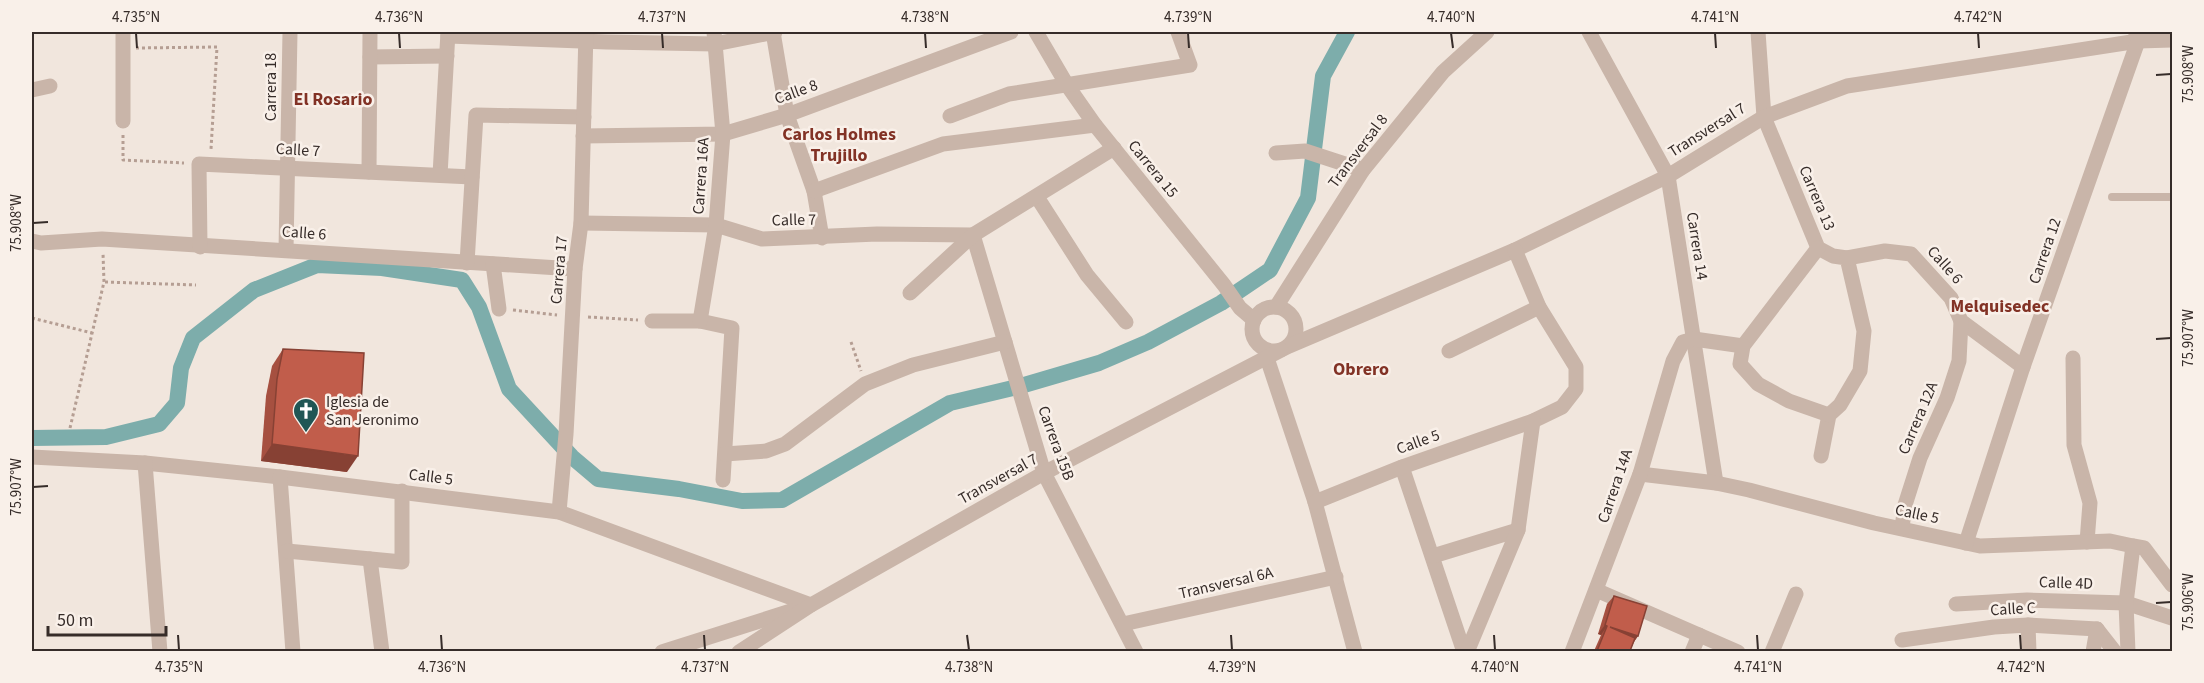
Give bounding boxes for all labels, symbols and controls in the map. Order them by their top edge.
text: 4.735°N [112,7,160,28]
text: 4.736°N [375,7,423,28]
text: 4.737°N [638,7,686,28]
text: 4.738°N [901,7,949,28]
text: 4.739°N [1164,7,1212,28]
text: 4.740°N [1427,7,1475,28]
text: 4.741°N [1691,7,1739,28]
text: 4.742°N [1954,7,2002,28]
text: 75.908°W [2178,45,2199,103]
street label: Carrera 18 [260,53,282,121]
street label: Calle 8 [771,74,821,110]
district label: El Rosario [294,87,372,112]
street label: Transversal 7 [1664,97,1750,162]
street label: Transversal 8 [1323,109,1393,193]
district label: Carlos Holmes Trujillo [782,122,896,168]
street label: Carrera 15 [1123,135,1183,203]
street label: Carrera 16A [687,136,715,215]
street label: Calle 7 [275,138,321,162]
street label: Carrera 13 [1794,162,1841,234]
text: 75.908°W [6,194,27,252]
street label: Calle 7 [772,209,816,231]
street label: Carrera 14 [1681,210,1713,282]
street label: Carrera 12 [2023,215,2067,287]
street label: Calle 6 [281,220,327,246]
street label: Carrera 17 [545,235,573,305]
street label: Calle 6 [1922,241,1968,289]
district label: Melquisedec [1950,294,2050,319]
text: 75.907°W [2178,309,2199,367]
district label: Obrero [1333,357,1389,382]
street label: Carrera 12A [1893,378,1943,458]
place label: Iglesia de San Jeronimo [326,391,419,431]
church icon: Iglesia de San Jeronimo [291,396,321,434]
street label: Carrera 15B [1032,403,1080,483]
street label: Calle 5 [1393,424,1443,460]
street label: Carrera 14A [1592,446,1638,526]
street label: Transversal 7 [954,448,1042,510]
text: 75.907°W [6,458,27,516]
street label: Calle 5 [408,463,454,491]
street label: Calle 5 [1893,499,1941,529]
street label: Transversal 6A [1177,561,1276,605]
street label: Calle 4D [2038,571,2094,595]
text: 75.906°W [2178,573,2199,631]
street label: Calle C [1990,597,2036,621]
scale bar [48,599,166,637]
text: 50 m [57,608,93,633]
text: 4.735°N [155,657,203,678]
text: 4.736°N [418,657,466,678]
text: 4.737°N [681,657,729,678]
text: 4.738°N [945,657,993,678]
text: 4.739°N [1208,657,1256,678]
text: 4.740°N [1471,657,1519,678]
text: 4.741°N [1734,657,1782,678]
text: 4.742°N [1997,657,2045,678]

